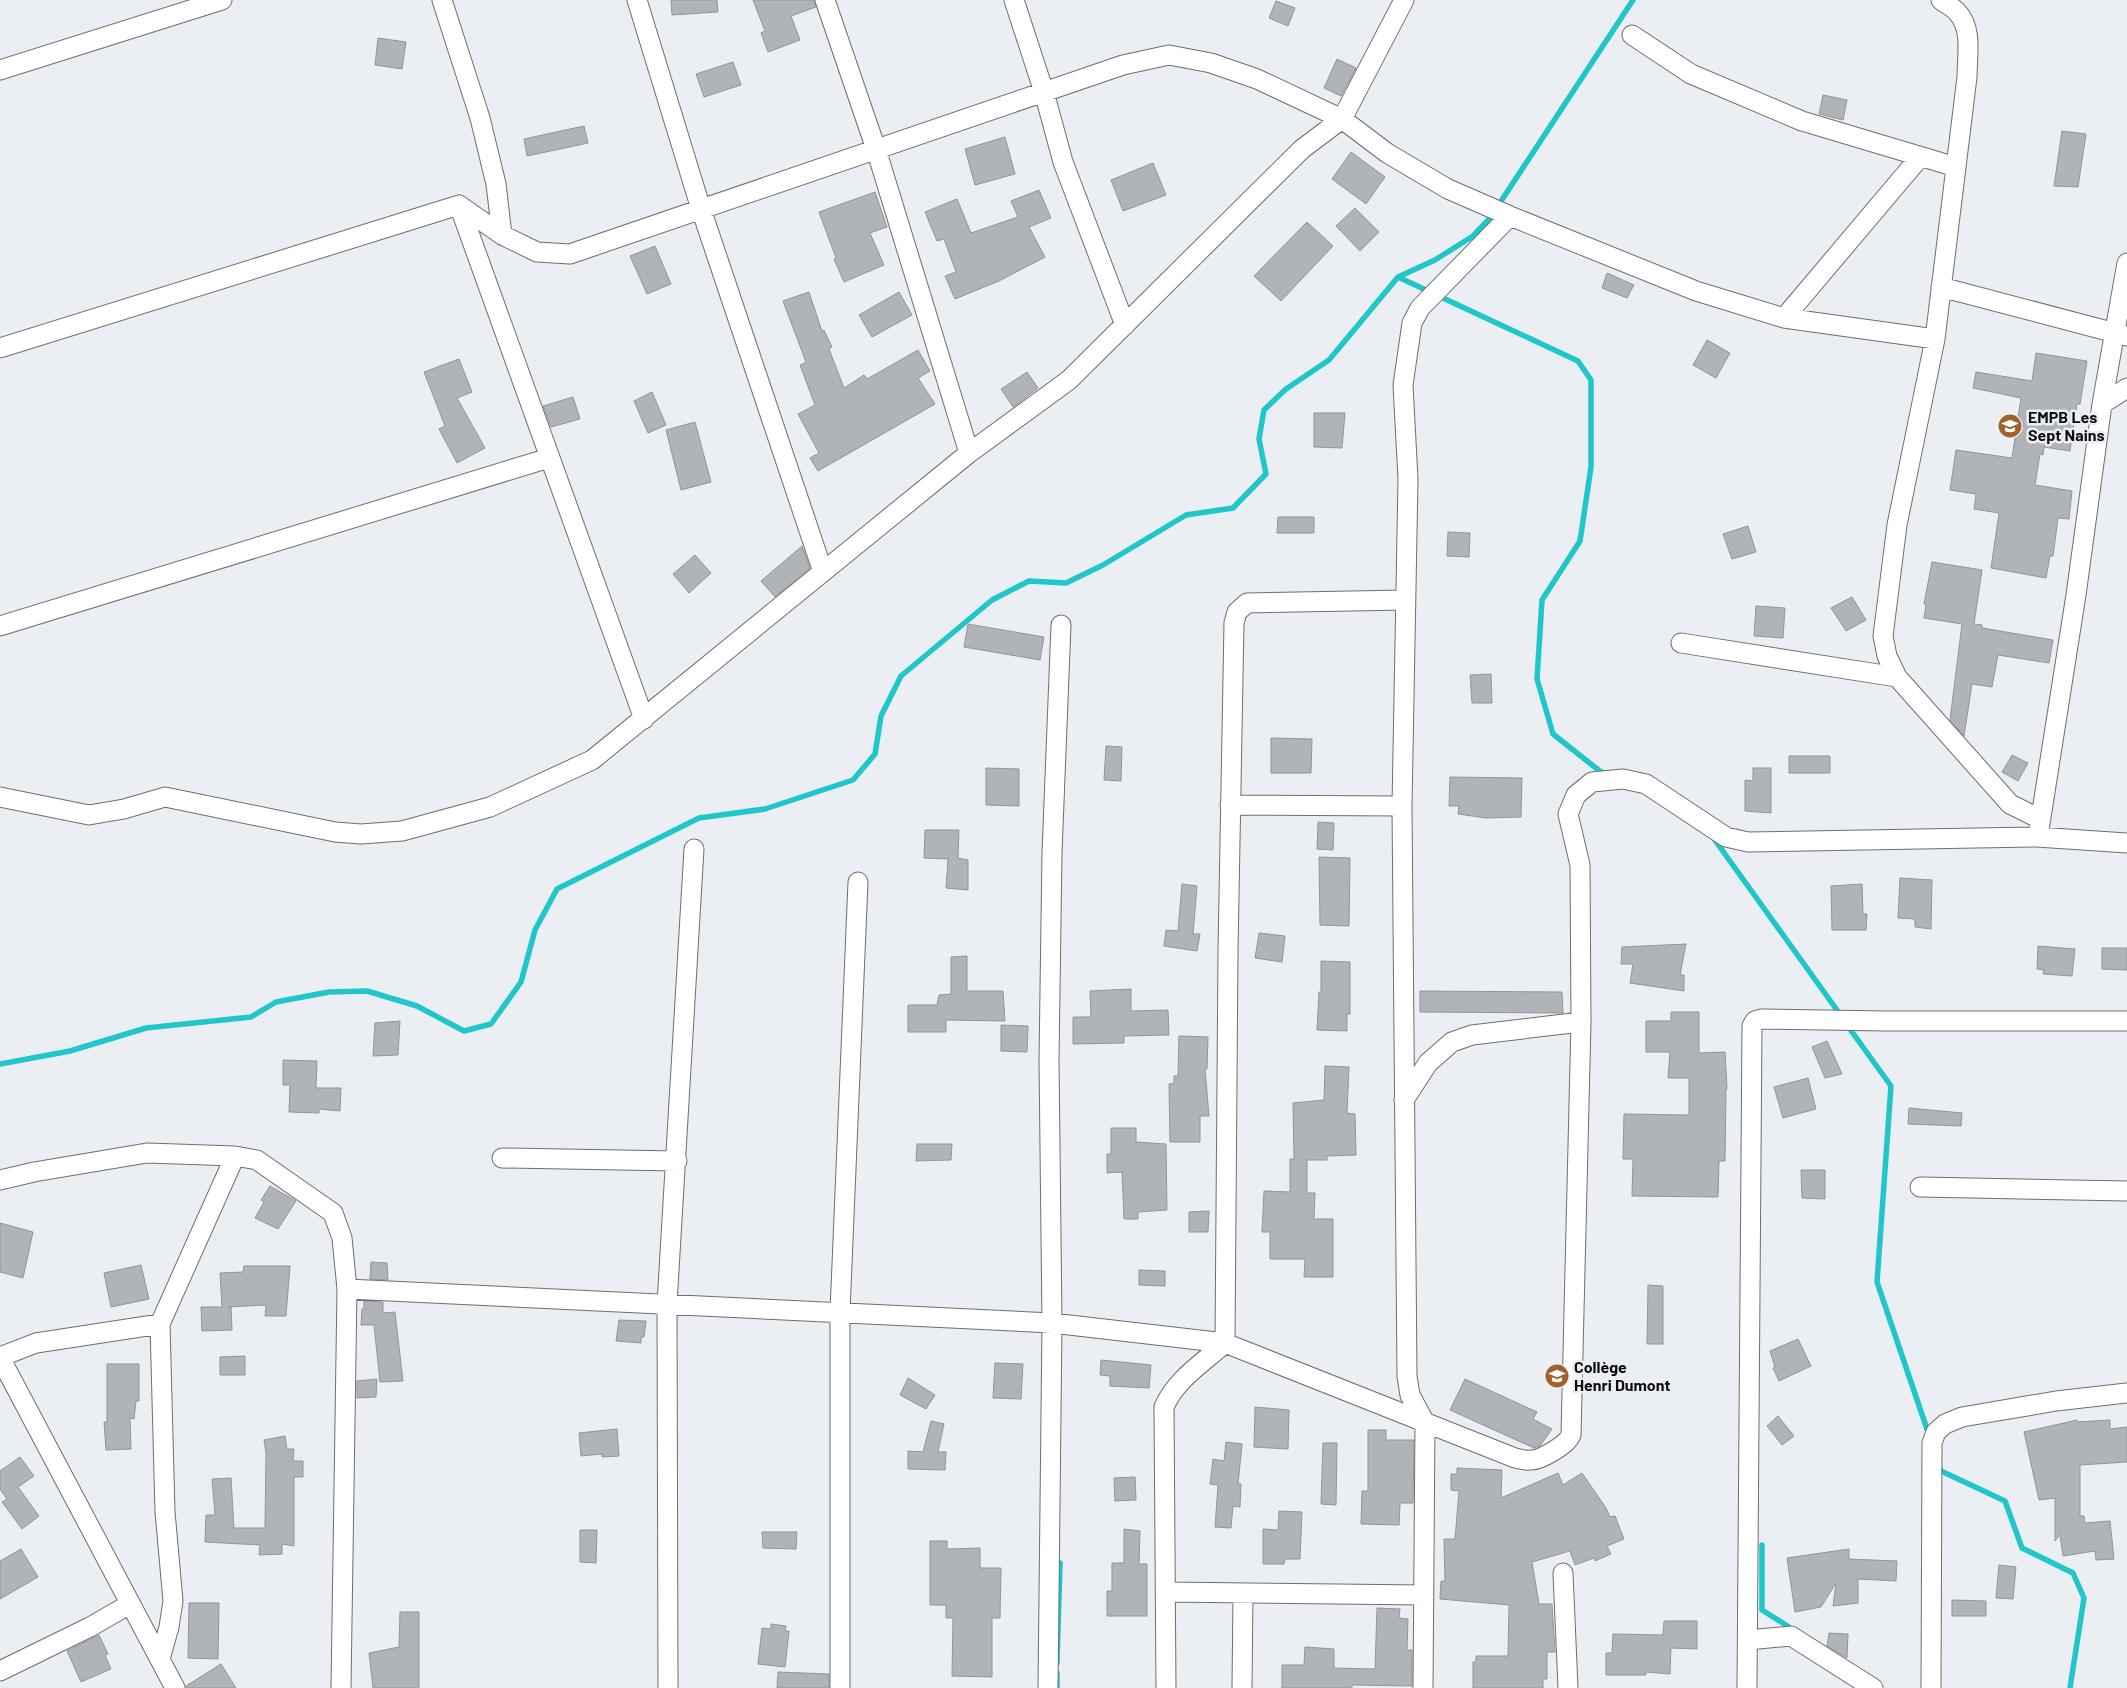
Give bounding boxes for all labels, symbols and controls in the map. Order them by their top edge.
place label: EMPB Les Sept Nains [2028,407,2105,444]
school or university icon: EMPB Les Sept Nains [1997,413,2023,439]
place label: Collège Henri Dumont [1574,1357,1671,1394]
school or university icon: Collège Henri Dumont [1544,1363,1570,1389]

